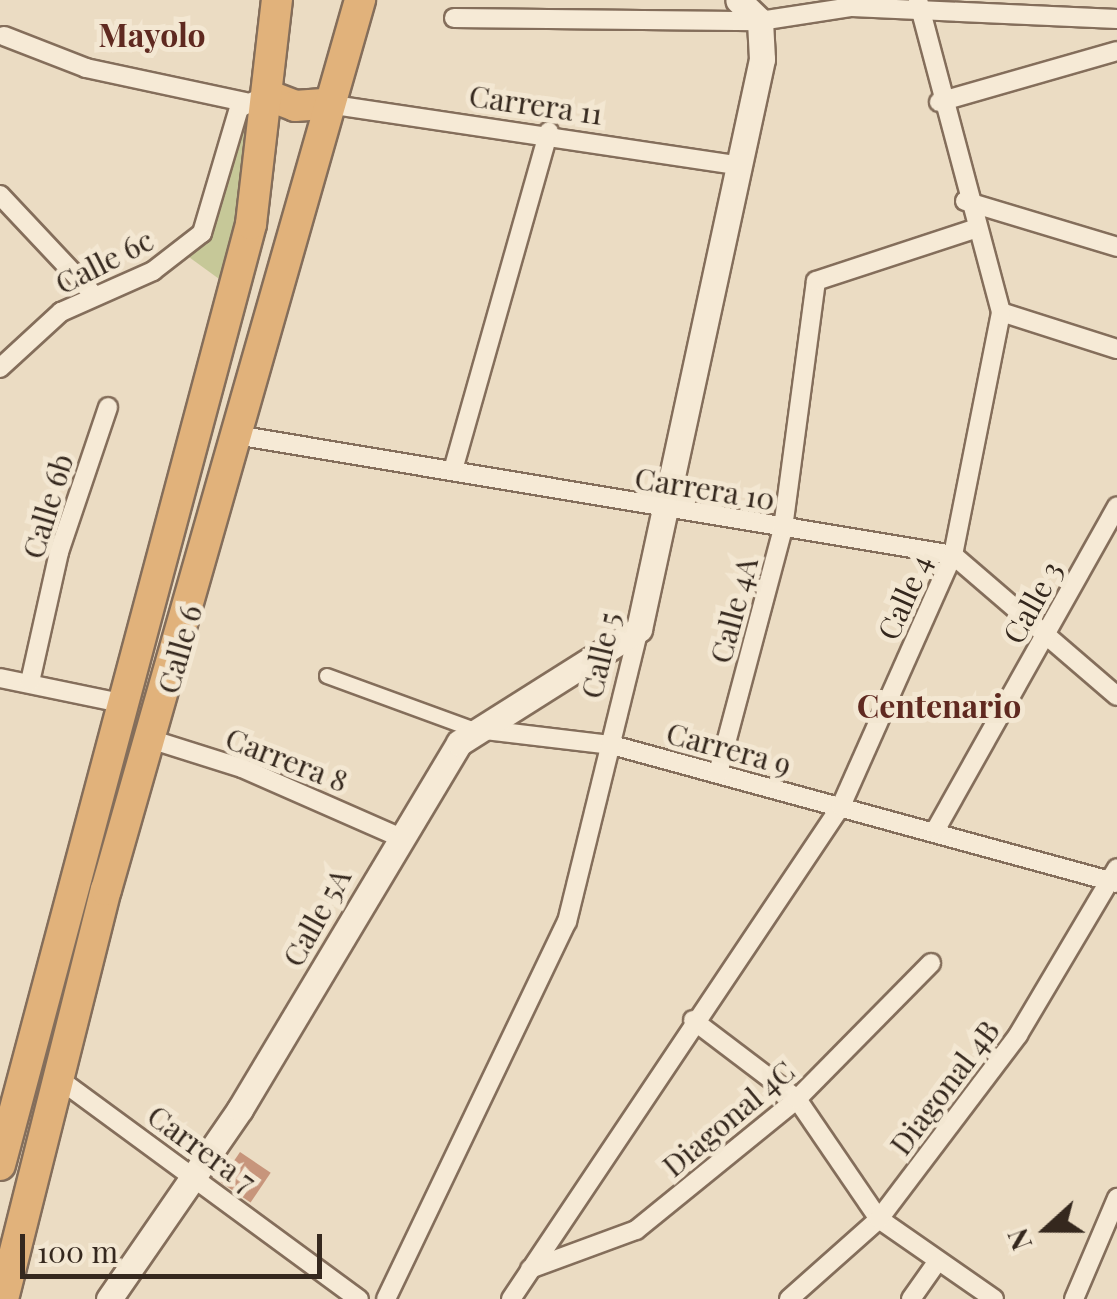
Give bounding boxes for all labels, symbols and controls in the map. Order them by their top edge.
district label: Mayolo [98,15,206,53]
street label: Carrera 11 [467,77,605,131]
street label: Calle 6c [49,221,159,301]
street label: Calle 6b [14,449,80,563]
street label: Carrera 10 [632,459,778,517]
street label: Calle 4 [869,549,939,645]
street label: Calle 4A [702,553,764,667]
street label: Calle 3 [995,555,1069,649]
street label: Calle 6 [149,600,209,698]
street label: Calle 5 [573,608,627,702]
district label: Centenario [857,686,1021,724]
street label: Carrera 9 [663,714,795,782]
street label: Carrera 8 [221,719,353,799]
street label: Calle 5A [274,862,358,972]
street label: Diagonal 4B [882,1012,1006,1162]
street label: Diagonal 4C [654,1052,802,1184]
street label: Carrera 7 [141,1097,263,1199]
north arrow [997,1179,1097,1279]
scale bar [25,1214,328,1276]
text: N [998,1224,1039,1256]
text: 100 m [37,1231,118,1271]

